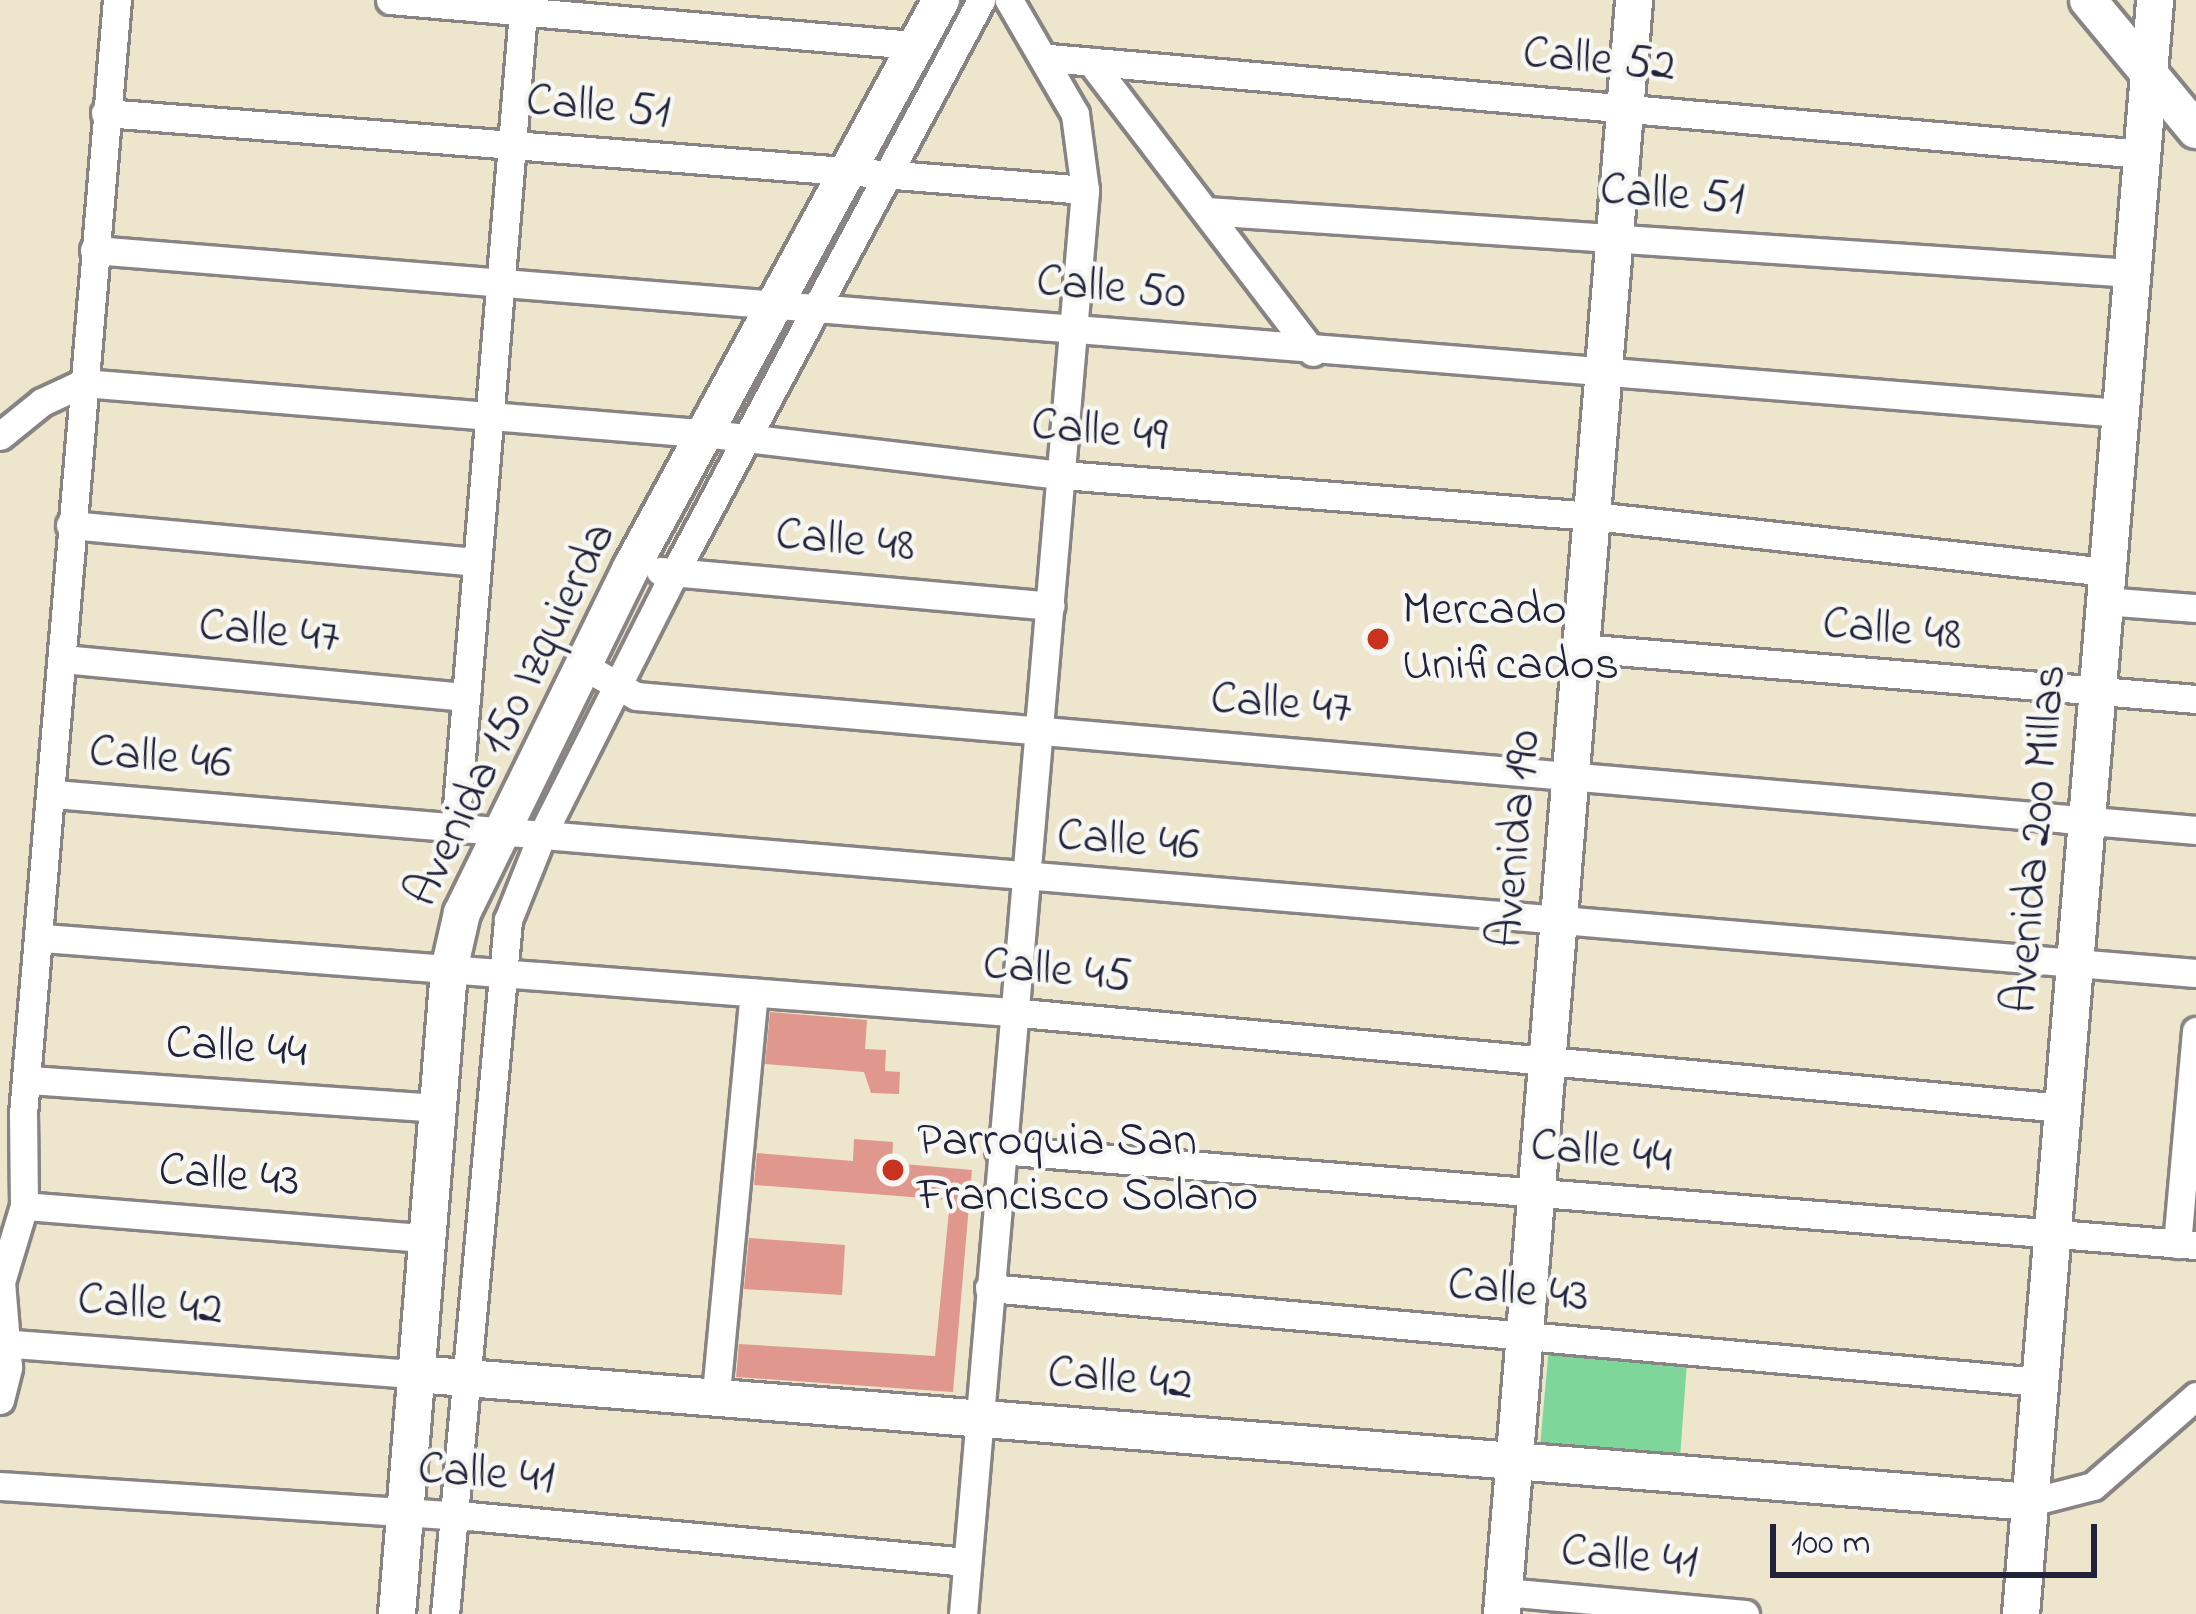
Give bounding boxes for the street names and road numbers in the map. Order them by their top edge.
street label: Calle 52 [1520,26,1678,96]
street label: Calle 51 [523,73,673,143]
street label: Calle 51 [1598,162,1746,230]
street label: Calle 50 [1034,254,1188,324]
street label: Calle 49 [1029,397,1169,467]
street label: Calle 48 [773,507,917,577]
street label: Avenida 150 Izquierda [394,513,630,917]
street label: Calle 48 [1820,596,1964,666]
street label: Calle 47 [196,598,342,668]
street label: Avenida 200 Millas [1993,662,2081,1016]
street label: Calle 47 [1208,671,1354,739]
street label: Calle 46 [86,724,234,794]
street label: Avenida 190 [1479,728,1555,950]
street label: Calle 46 [1055,808,1201,876]
street label: Calle 45 [980,937,1134,1007]
street label: Calle 44 [163,1015,309,1083]
street label: Calle 44 [1528,1118,1674,1188]
street label: Calle 43 [156,1142,302,1212]
street label: Calle 43 [1445,1257,1591,1327]
street label: Calle 42 [75,1272,225,1340]
street label: Calle 42 [1045,1345,1195,1415]
street label: Calle 41 [416,1441,556,1509]
street label: Calle 41 [1558,1523,1700,1593]

